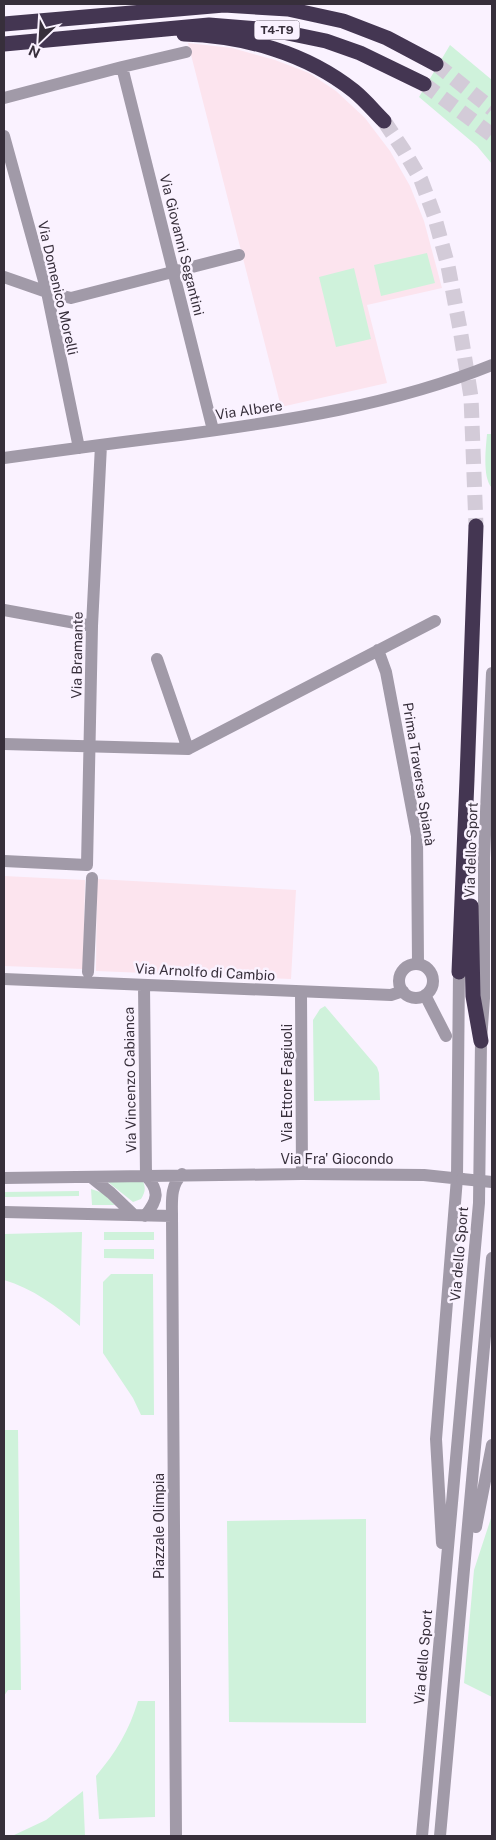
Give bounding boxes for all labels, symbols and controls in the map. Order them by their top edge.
north arrow [15,15,65,65]
road number: T4-T9 [254,20,300,40]
text: N [26,42,43,61]
street label: Via Giovanni Segantini [157,173,207,317]
street label: Via Domenico Morelli [35,219,81,357]
street label: Via Albere [214,397,284,423]
street label: Via Bramante [68,611,86,699]
street label: Prima Traversa Spianà [400,701,438,847]
street label: Via dello Sport [461,802,481,898]
street label: Via Arnolfo di Cambio [135,960,276,984]
street label: Via Vincenzo Cabianca [121,1007,139,1153]
street label: Via Ettore Fagiuoli [279,1024,295,1142]
street label: Via Fra' Giocondo [281,1151,394,1167]
street label: Via dello Sport [447,1206,471,1302]
street label: Piazzale Olimpia [151,1473,167,1579]
street label: Via dello Sport [411,1609,435,1705]

